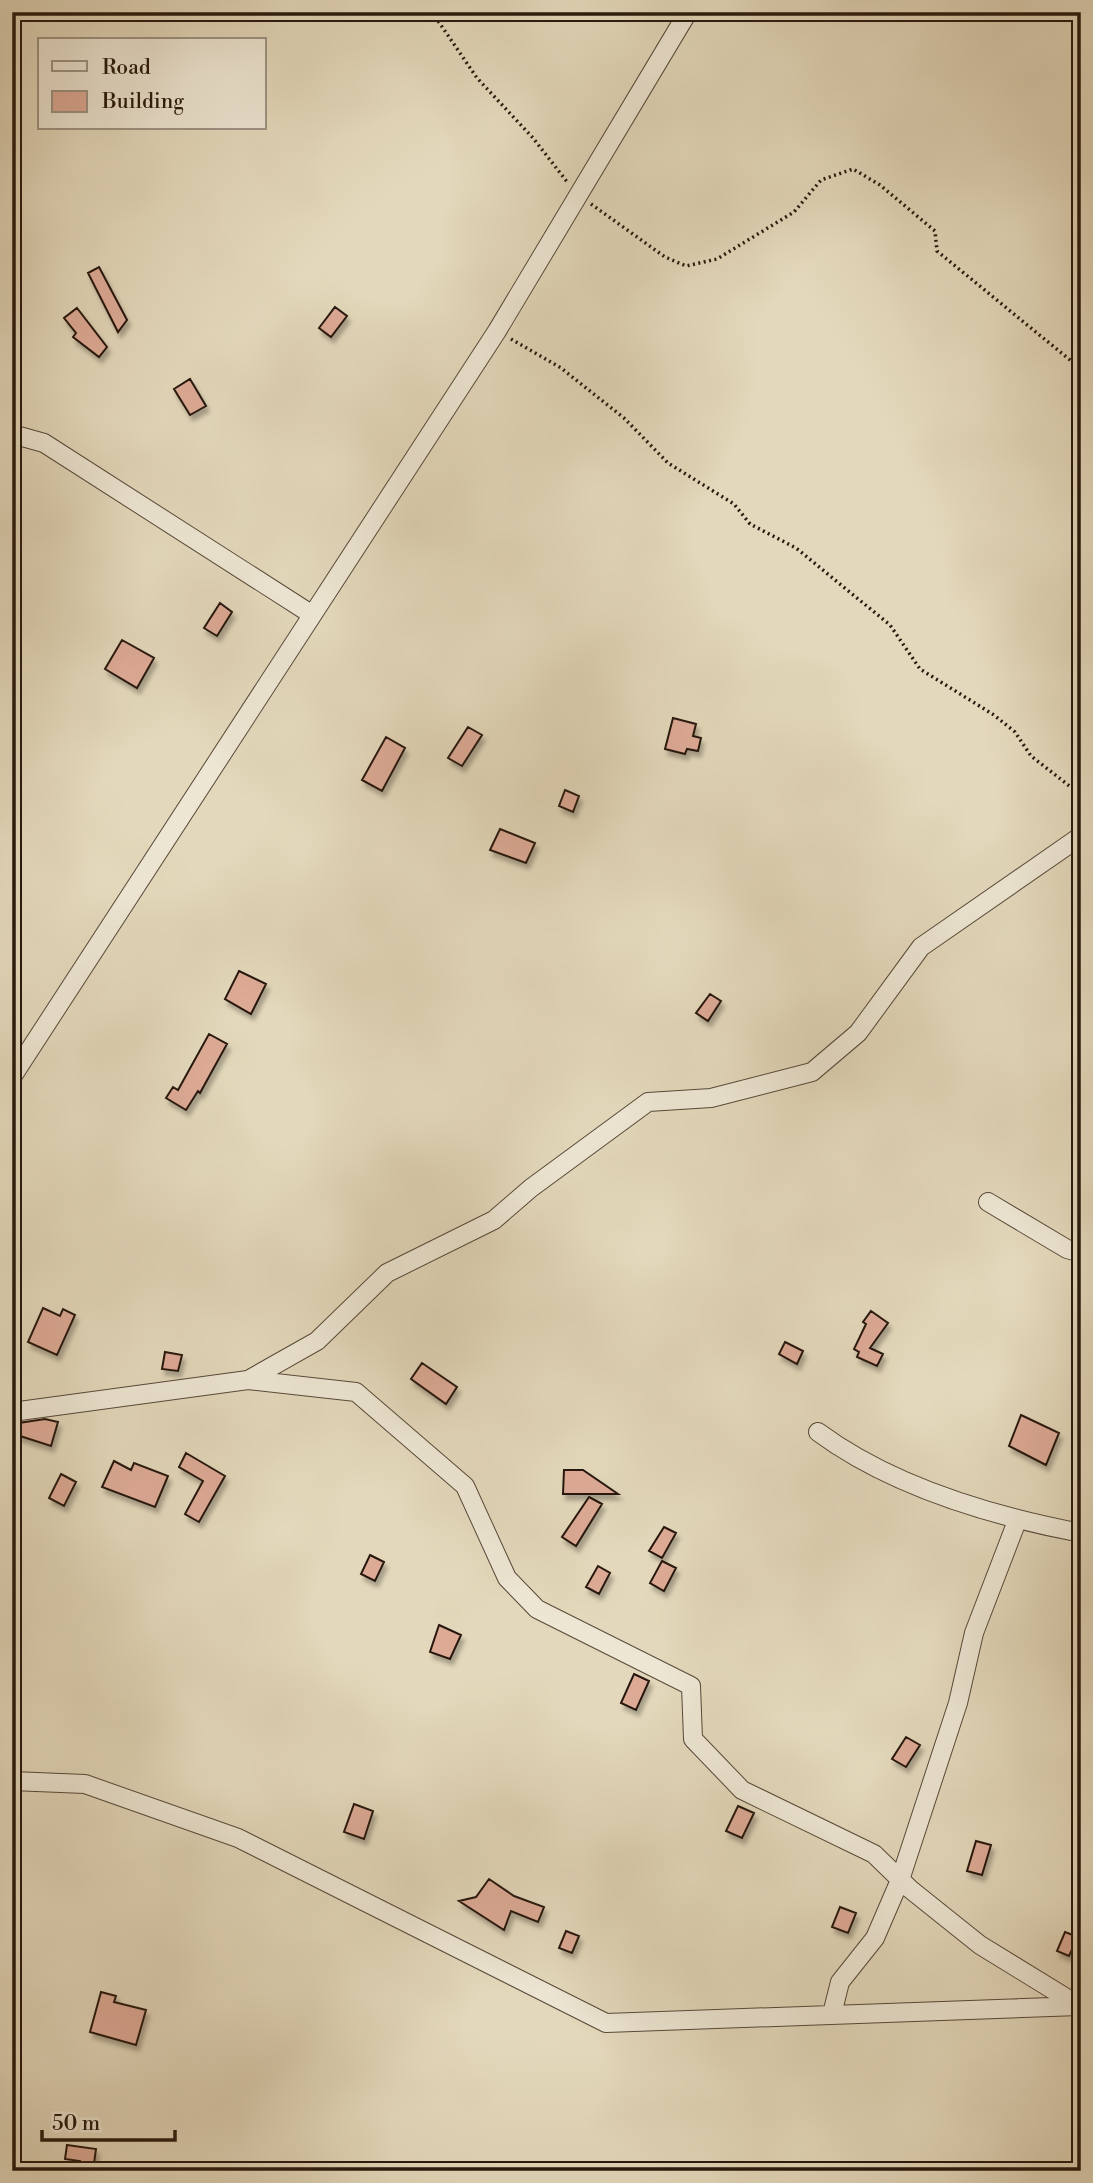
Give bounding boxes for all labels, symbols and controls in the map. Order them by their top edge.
legend [38,38,266,130]
text: Road [102,55,151,81]
text: Building [101,89,184,115]
scale bar [42,2099,175,2143]
text: 50 m [52,2111,100,2137]

